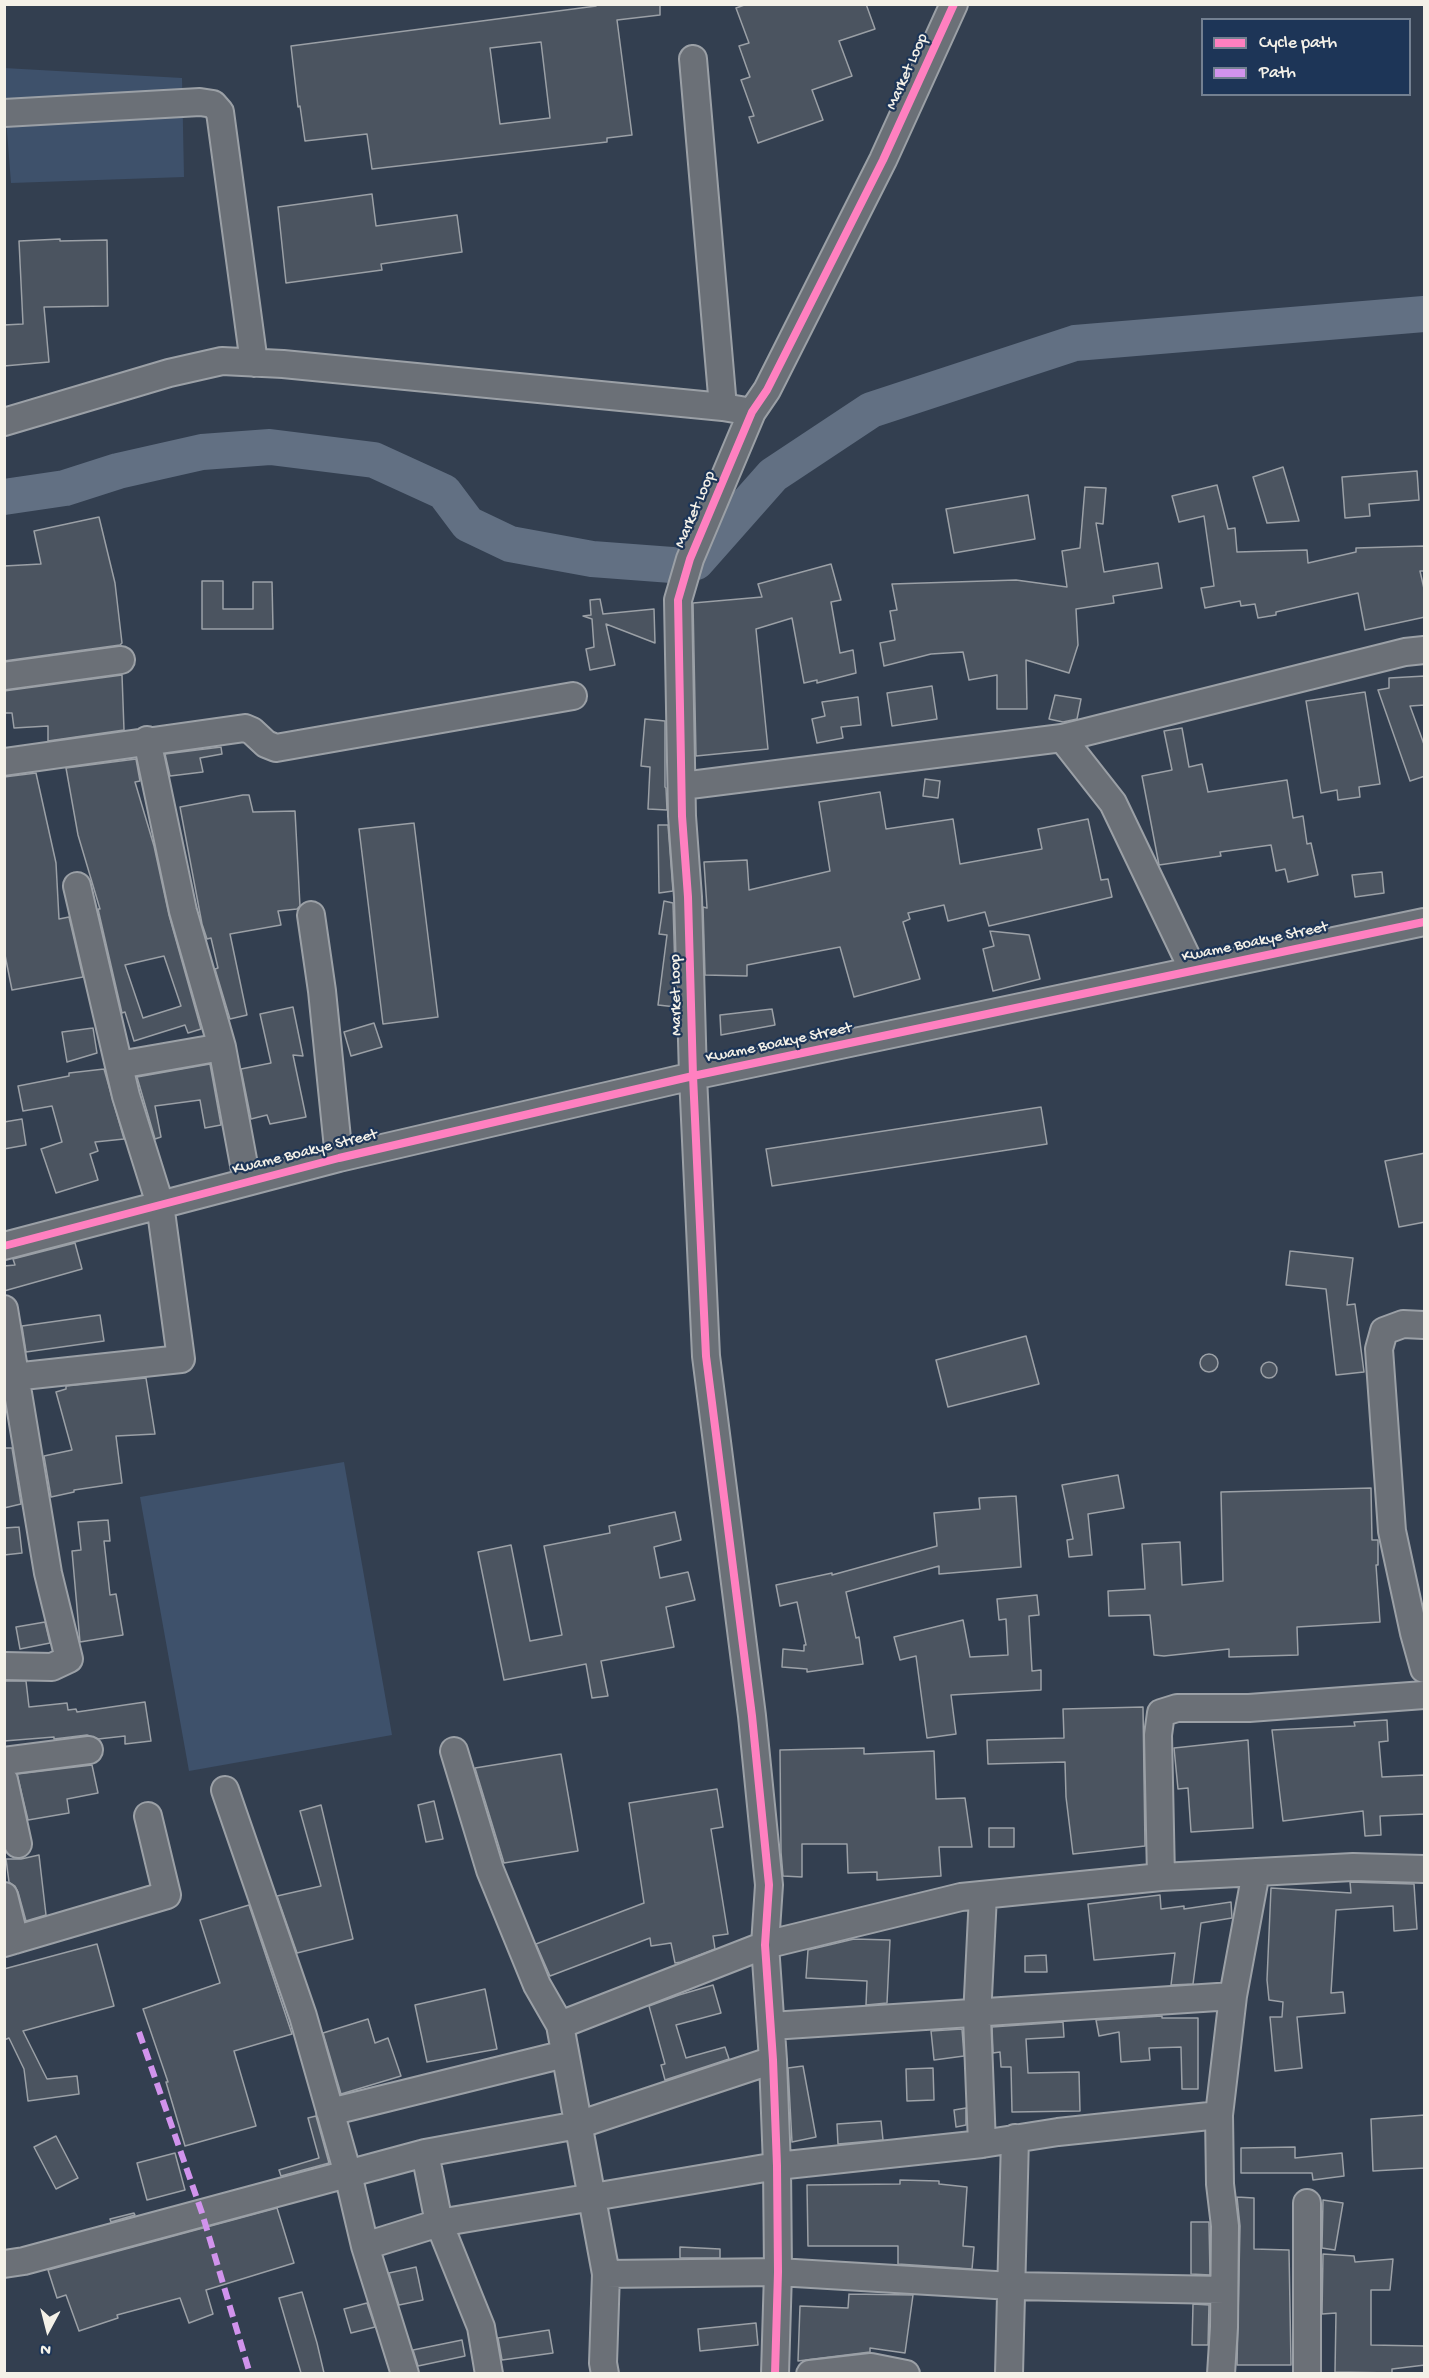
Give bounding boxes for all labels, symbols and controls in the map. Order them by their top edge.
legend [1201,18,1411,96]
street label: Market Loop [883,31,933,113]
text: Cycle path [1259,33,1337,54]
text: Path [1259,63,1296,84]
street label: Market Loop [671,469,721,551]
street label: Kwame Boakye Street [1180,918,1330,968]
street label: Market Loop [667,954,687,1036]
street label: Kwame Boakye Street [704,1019,854,1069]
street label: Kwame Boakye Street [231,1126,379,1180]
north arrow [18,2300,78,2360]
text: N [39,2338,52,2358]

